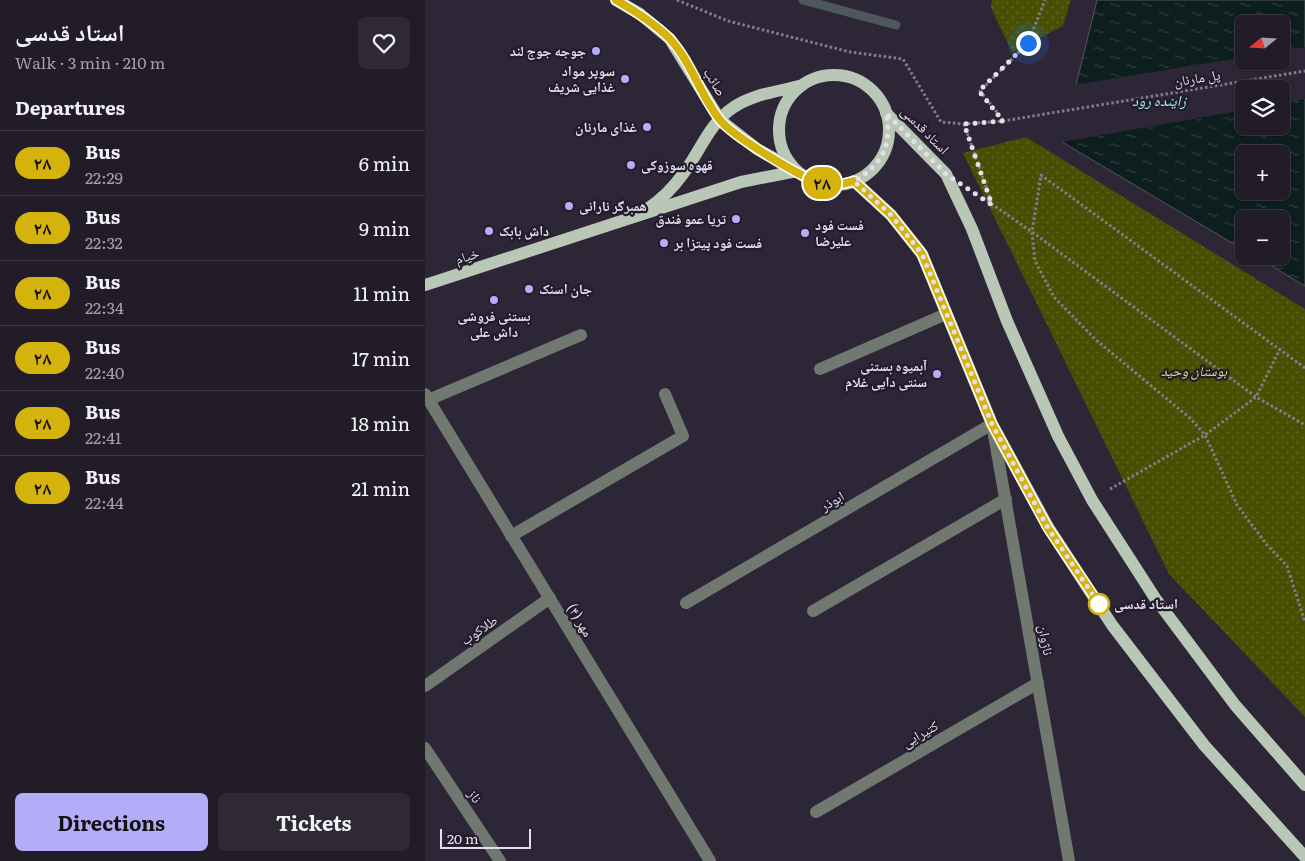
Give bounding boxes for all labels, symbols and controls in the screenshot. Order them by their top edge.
text: استاد قدسی [15,13,125,48]
north arrow [1235,15,1290,70]
map controls [1235,15,1290,265]
button: heart [358,17,410,69]
your location [1016,31,1041,56]
place label: جوجه جوج لند [510,40,586,60]
marker: جوجه جوج لند [590,45,602,57]
text: Walk · 3 min · 210 m [15,50,165,74]
place label: سوپر مواد غذایی شریف [548,60,615,96]
street label: پل مارنان [1172,63,1222,91]
street label: صائب [700,64,732,99]
marker: سوپر مواد غذایی شریف [619,73,631,85]
button: layers [1235,80,1290,135]
water label: زاینده رود [1132,88,1188,111]
text: Departures [15,93,125,121]
street label: استاد قدسی [897,101,954,158]
place label: غذای مارنان [575,116,637,136]
marker: غذای مارنان [641,121,653,133]
text: Bus [85,137,120,165]
button: + [1235,145,1290,200]
text: ۲۸ [34,149,51,176]
text: 6 min [359,149,410,177]
place label: قهوه سوزوکی [641,154,713,174]
marker: قهوه سوزوکی [625,159,637,171]
text: 22:29 [85,165,123,189]
line badge: ۲۸ [799,167,845,199]
text: ۲۸ [813,169,831,196]
place label: همبرگر نارانی [579,195,647,215]
marker: همبرگر نارانی [563,200,575,212]
text: Bus [85,202,120,230]
place label: تریا عمو فندق [655,208,726,228]
button: − [1235,210,1290,265]
marker: تریا عمو فندق [730,213,742,225]
text: ۲۸ [34,214,51,241]
text: 9 min [359,214,410,242]
place label: فست فود علیرضا [815,214,864,250]
place label: داش بابک [499,220,549,240]
marker: داش بابک [483,225,495,237]
marker: فست فود علیرضا [799,227,811,239]
text: 22:32 [85,230,123,254]
place label: فست فود پیتزا بر [673,232,762,252]
marker: فست فود پیتزا بر [658,237,670,249]
street label: خیام [452,242,482,269]
text: Bus [85,267,120,295]
place label: جان اسنک [539,278,592,298]
text: ۲۸ [34,279,51,306]
text: 11 min [353,279,410,307]
marker: جان اسنک [523,283,535,295]
marker: بستنی فروشی داش علی [488,294,500,306]
text: 22:34 [85,295,124,319]
place label: بستنی فروشی داش علی [457,305,531,341]
text: Bus [85,332,120,360]
text: ۲۸ [34,344,51,371]
text: 17 min [352,344,410,372]
place label: آبمیوه بستنی سنتی دایی غلام [845,355,927,392]
text: 22:40 [85,360,124,384]
park label: بوستان وحید [1161,360,1227,380]
marker: آبمیوه بستنی سنتی دایی غلام [931,368,943,380]
text: Bus [85,397,120,425]
text: ۲۸ [34,409,51,436]
text: 18 min [351,409,410,437]
text: 22:41 [85,425,122,449]
text: Bus [85,462,120,490]
text: ۲۸ [34,474,51,501]
text: 21 min [351,474,410,502]
street label: ابوذر [815,485,847,516]
text: 22:44 [85,490,124,514]
marker: استاد قدسی [1088,593,1110,615]
place label: استاد قدسی [1114,593,1178,613]
street label: مهر (۴) [563,599,599,640]
street label: طلاکوب [456,609,501,649]
street label: ناژوان [1034,623,1060,657]
street label: کتیرایی [897,715,942,752]
street label: ناز [463,784,488,806]
button: Directions [15,793,208,851]
button: Tickets [218,793,410,851]
scale bar [440,826,531,849]
text: 20 m [447,828,479,848]

